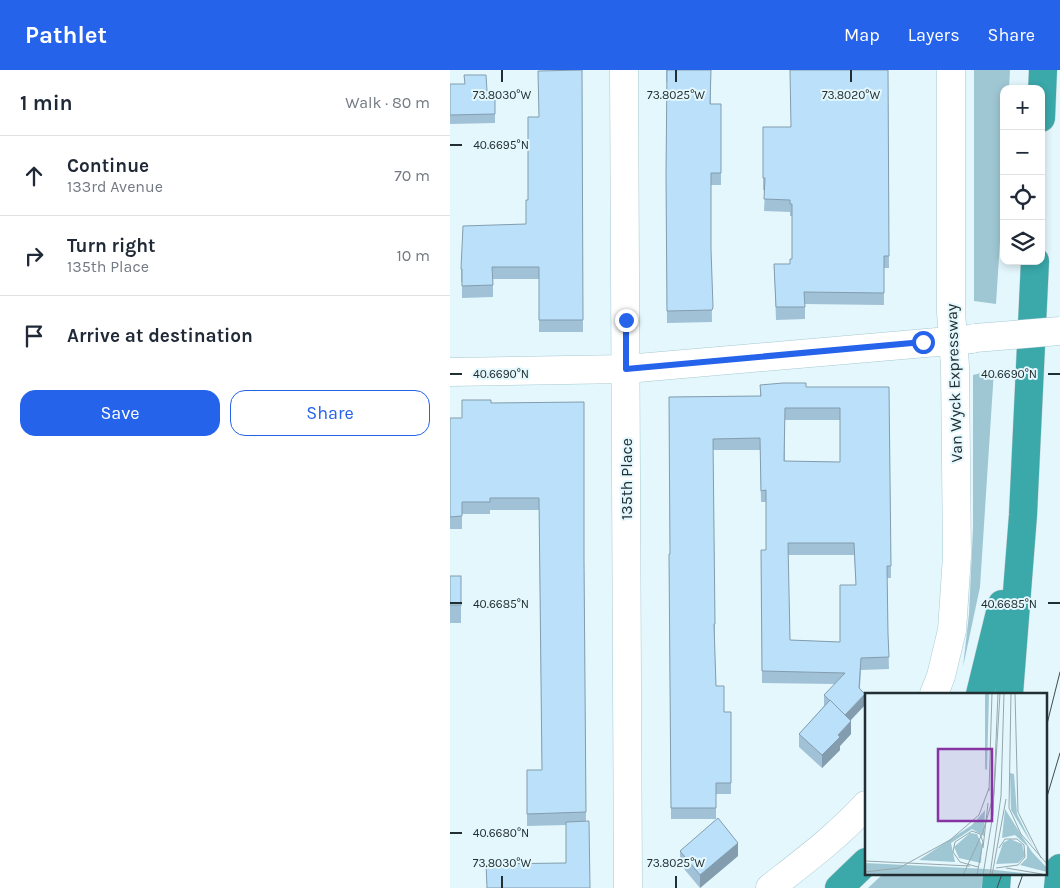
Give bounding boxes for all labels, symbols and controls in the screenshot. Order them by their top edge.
text: Pathlet [25,21,107,49]
text: Map [844,24,880,46]
text: Layers [908,24,960,46]
text: Share [988,24,1035,46]
map controls [1000,85,1045,265]
button: + [1000,85,1045,130]
text: 73.8030°W [473,88,531,102]
text: 73.8025°W [647,88,705,102]
text: 73.8020°W [822,88,880,102]
text: 1 min [20,91,73,115]
text: Walk · 80 m [345,93,430,112]
button: − [1000,130,1045,175]
text: 40.6695°N [473,138,529,152]
text: Continue [67,155,149,177]
icon: ahead [20,162,48,190]
text: 70 m [394,166,430,185]
button: locate [1000,175,1045,220]
text: 133rd Avenue [67,177,163,196]
button: layers [1000,220,1045,265]
text: Turn right [67,235,156,257]
icon: right [20,242,48,270]
text: 10 m [396,246,430,265]
text: 135th Place [67,257,149,276]
street label: Van Wyck Expressway [942,303,966,463]
route end [615,309,638,332]
icon: arrive [20,322,48,350]
text: Arrive at destination [67,325,253,347]
route start [912,331,935,354]
text: 40.6690°N [473,367,529,381]
text: 40.6690°N [981,367,1037,381]
button: Save [20,390,220,436]
button: Share [230,390,430,436]
street label: 135th Place [617,438,636,520]
text: 40.6685°N [473,597,529,611]
text: 40.6685°N [981,597,1037,611]
inset map [865,693,1048,876]
text: 40.6680°N [473,826,529,840]
text: 73.8030°W [473,856,531,870]
text: 73.8025°W [647,856,705,870]

